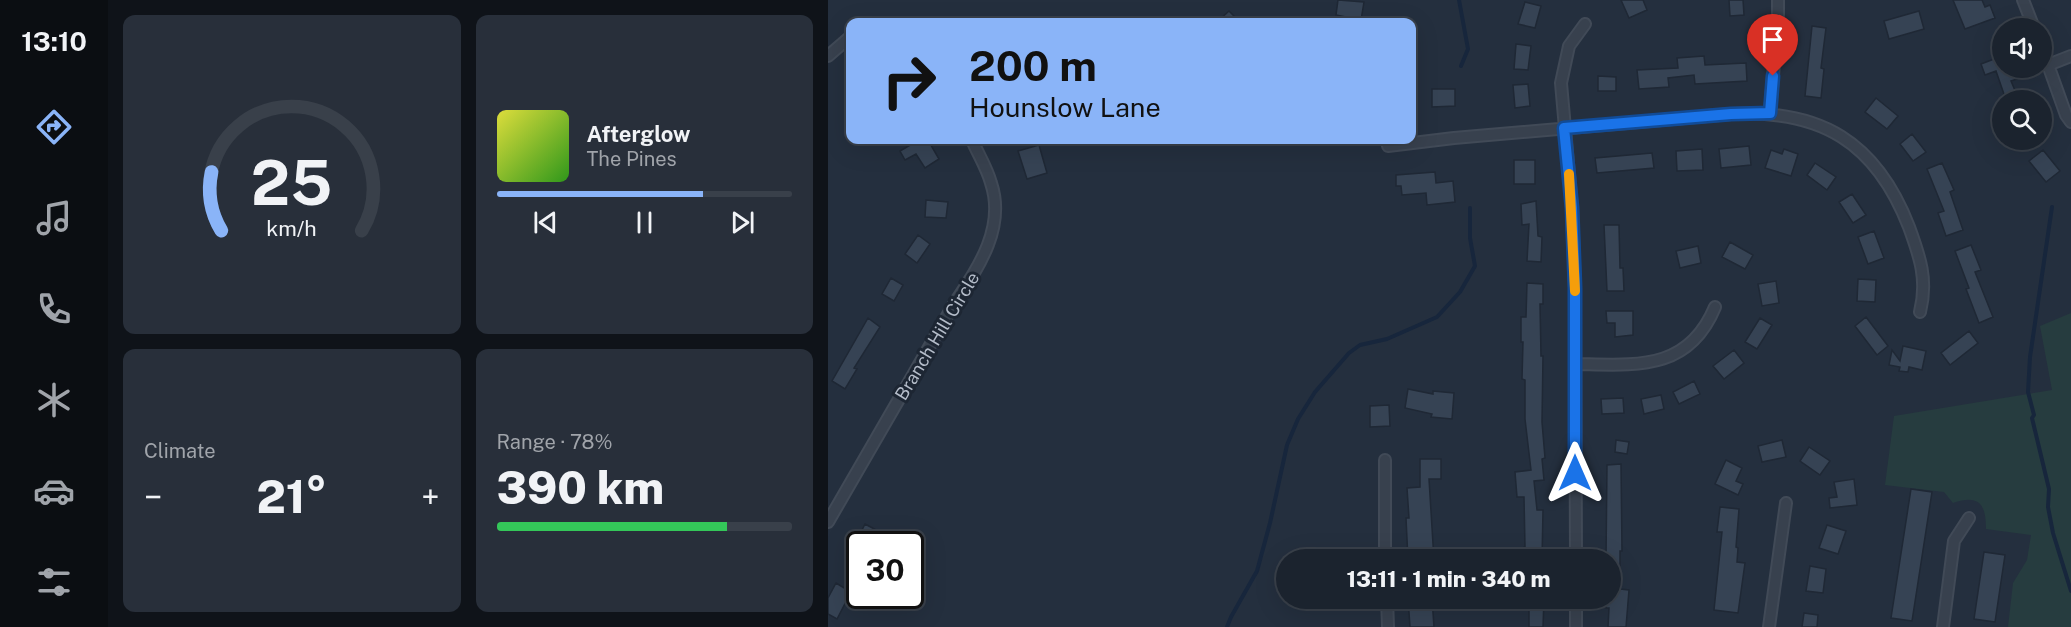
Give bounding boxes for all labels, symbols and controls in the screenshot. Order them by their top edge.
pin [1747,14,1798,76]
map controls [1992,18,2052,150]
button: sound [1992,18,2052,78]
icon: arrive [1756,23,1789,56]
text: 13:10 [21,25,87,57]
text: 200 m [969,41,1097,90]
icon: right [870,42,948,120]
button: search [1992,90,2052,150]
text: Hounslow Lane [969,91,1161,123]
icon: directions [33,106,75,148]
text: Afterglow [587,121,690,147]
text: 25 [251,147,333,220]
text: The Pines [587,147,677,171]
icon: music [33,197,75,239]
icon: previous [529,206,562,239]
icon: pause [628,206,661,239]
icon: next [726,206,759,239]
text: km/h [267,217,317,242]
street label: Branch Hill Circle [890,268,984,404]
icon: phone [33,288,75,330]
icon: climate [33,379,75,421]
text: Range · 78% [497,430,613,454]
text: Climate [144,439,216,463]
position arrow [1543,441,1607,505]
text: 390 km [497,461,664,514]
icon: car [33,470,75,512]
text: 21° [256,470,327,523]
text: − [144,478,162,516]
text: + [421,478,439,516]
speed limit sign: 30 [846,531,924,609]
icon: filters [33,561,75,603]
text: 13:11 · 1 min · 340 m [1346,566,1551,592]

